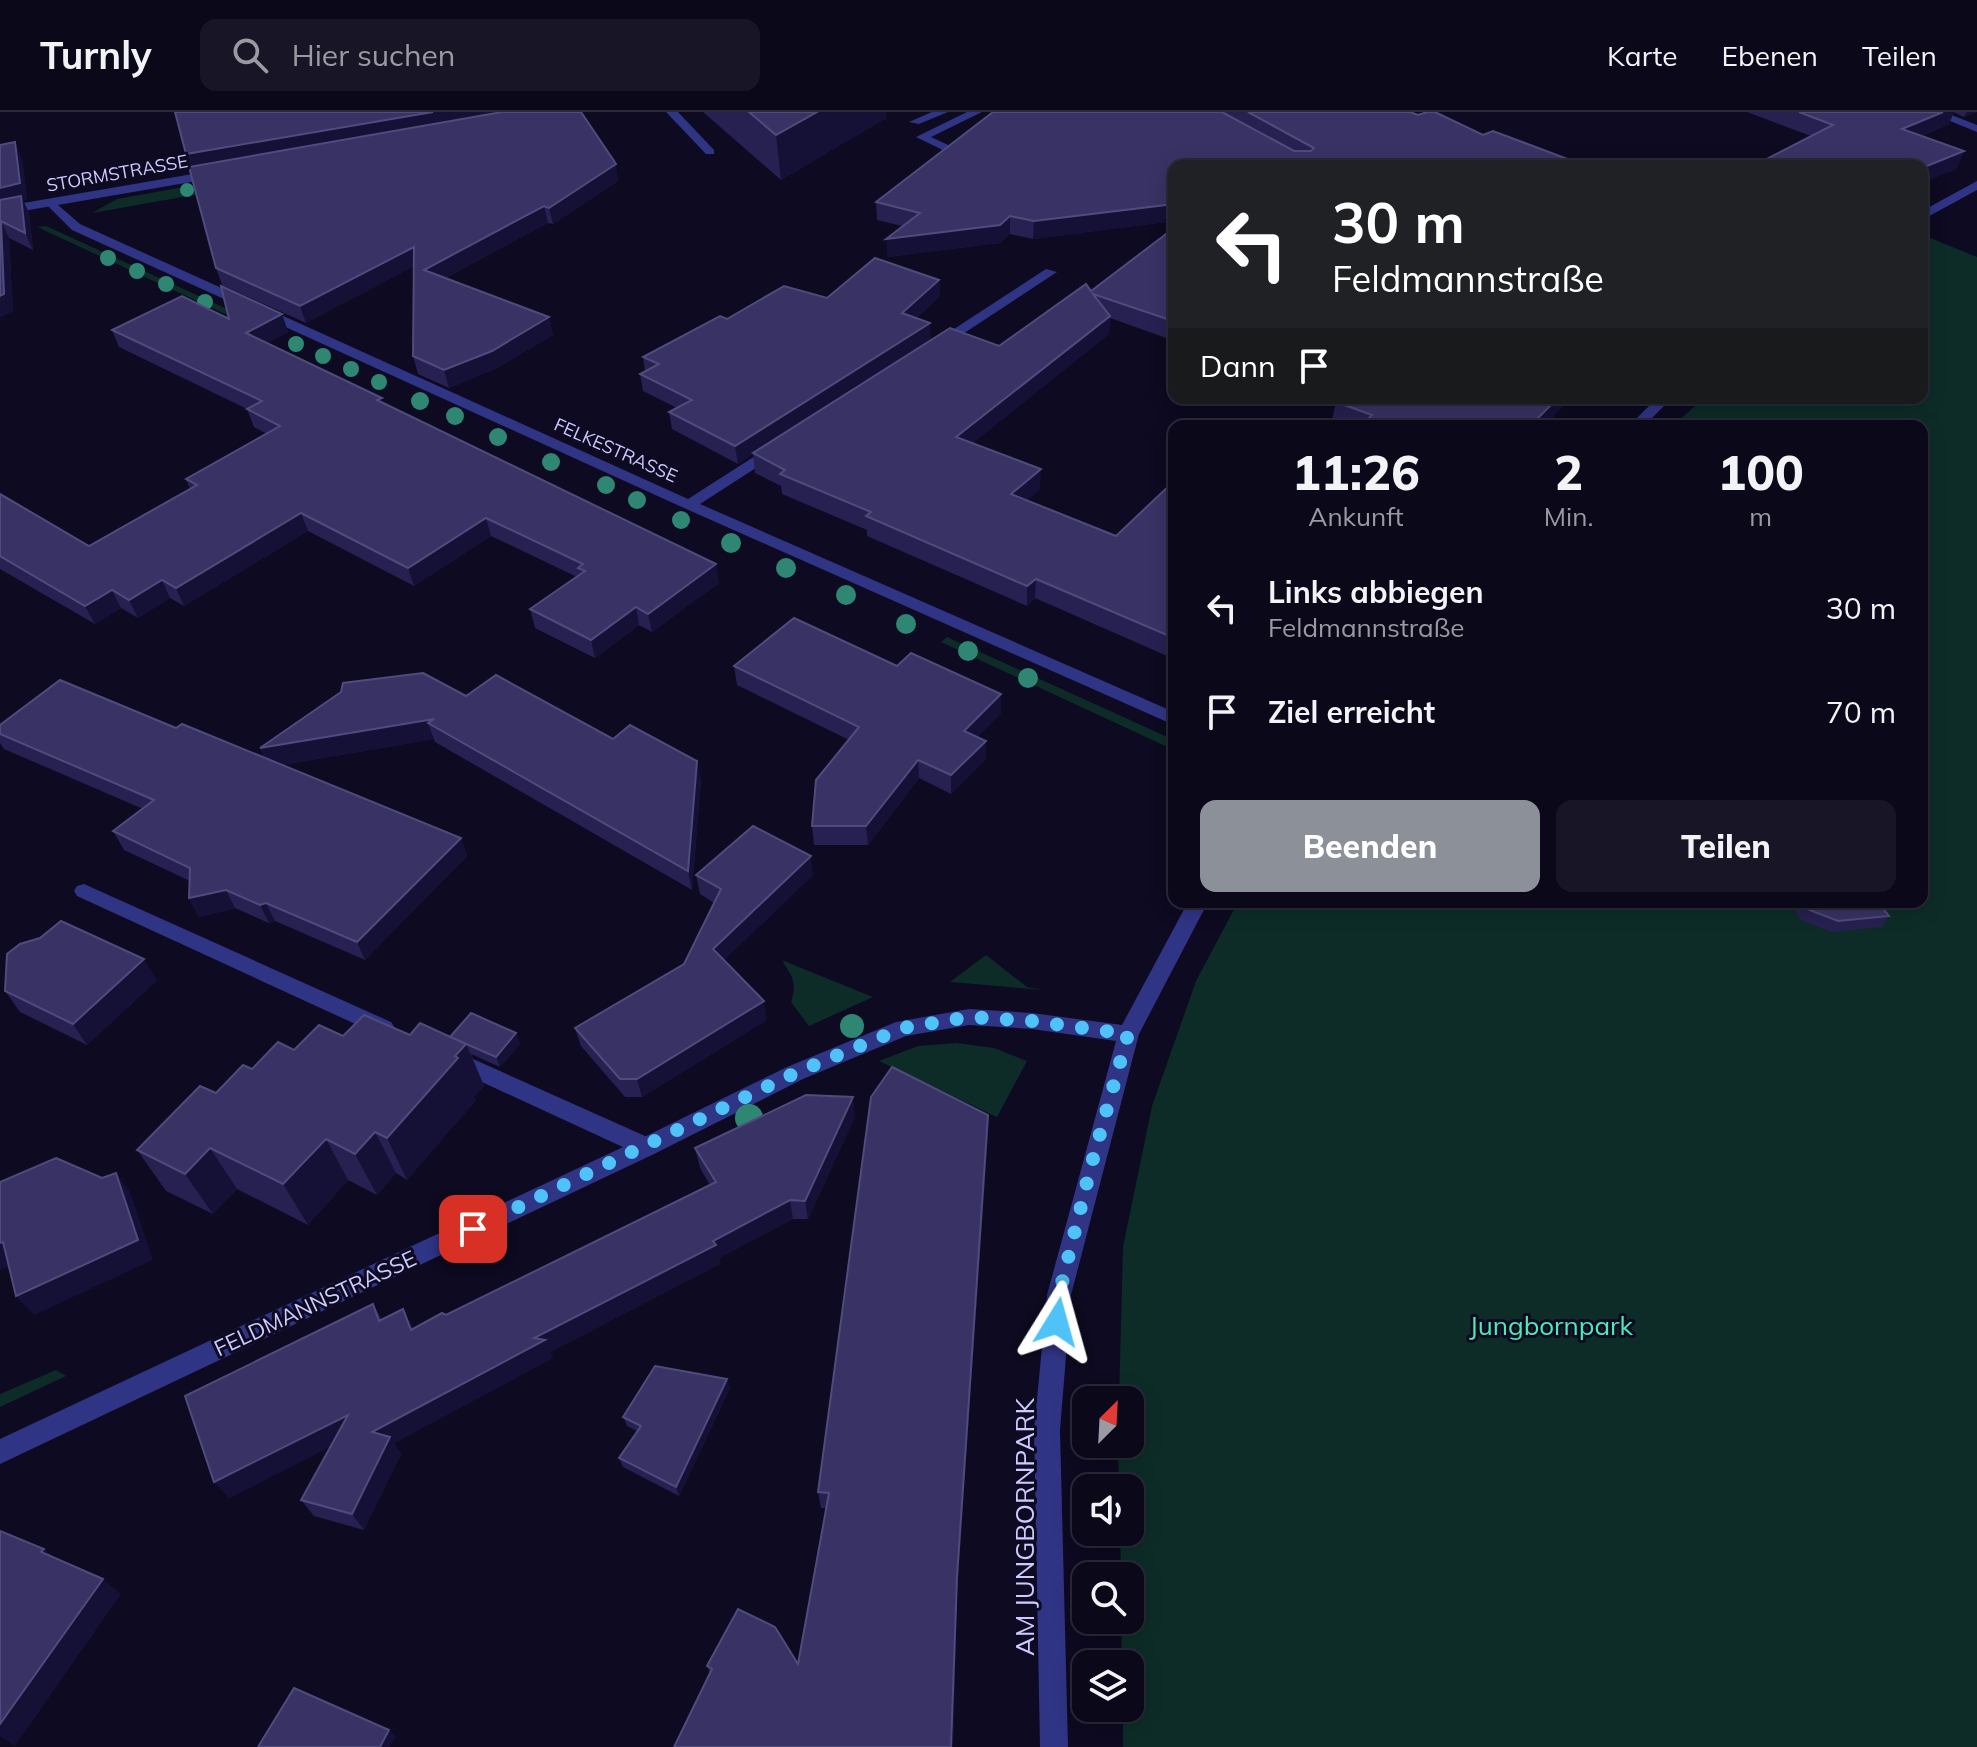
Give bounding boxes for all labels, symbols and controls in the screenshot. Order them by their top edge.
search box [200,19,760,91]
text: Turnly [40,31,152,79]
icon: search [228,33,272,77]
text: Hier suchen [292,36,455,74]
text: Karte [1607,38,1677,73]
text: Ebenen [1721,38,1818,73]
text: Teilen [1862,38,1937,73]
street label: STORMSTRASSE [45,149,189,197]
text: 30 m [1332,187,1465,257]
icon: left [1200,192,1304,296]
text: Feldmannstraße [1332,256,1604,301]
icon: arrive [1292,344,1336,388]
text: Dann [1200,347,1276,385]
street label: FELKESTRASSE [551,413,681,487]
text: 11:26 [1292,442,1420,502]
text: 2 [1554,442,1583,502]
text: 100 [1718,442,1804,502]
text: Ankunft [1308,500,1404,533]
text: Min. [1544,500,1593,533]
text: m [1749,500,1772,533]
text: Links abbiegen [1268,573,1484,611]
icon: left [1200,586,1244,630]
text: 30 m [1826,589,1896,627]
text: Feldmannstraße [1268,611,1464,644]
icon: arrive [1200,690,1244,734]
text: Ziel erreicht [1268,693,1435,731]
text: 70 m [1826,693,1896,731]
button: Beenden [1200,800,1540,892]
button: Teilen [1556,800,1896,892]
pin [439,1195,507,1263]
icon: arrive [451,1207,495,1251]
street label: FELDMANNSTRASSE [210,1244,420,1362]
position arrow [1015,1280,1099,1364]
park label: Jungbornpark [1469,1309,1633,1342]
north arrow [1072,1386,1144,1458]
map controls [1072,1386,1144,1722]
street label: AM JUNGBORNPARK [1008,1397,1041,1656]
button: sound [1072,1474,1144,1546]
button: search [1072,1562,1144,1634]
button: layers [1072,1650,1144,1722]

